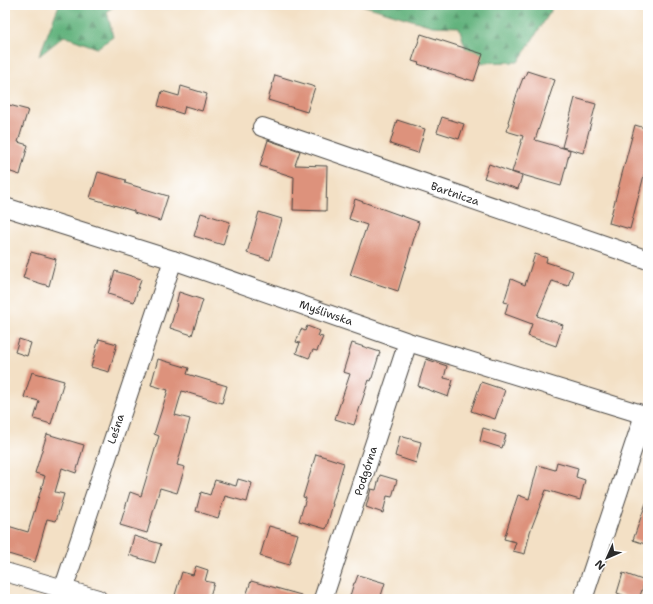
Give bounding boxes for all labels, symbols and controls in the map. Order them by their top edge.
street label: Bartnicza [429,179,482,209]
street label: Myśliwska [297,297,355,329]
street label: Leśna [104,412,128,446]
street label: Podgórna [351,444,381,498]
north arrow [587,538,627,578]
text: N [592,556,609,573]

